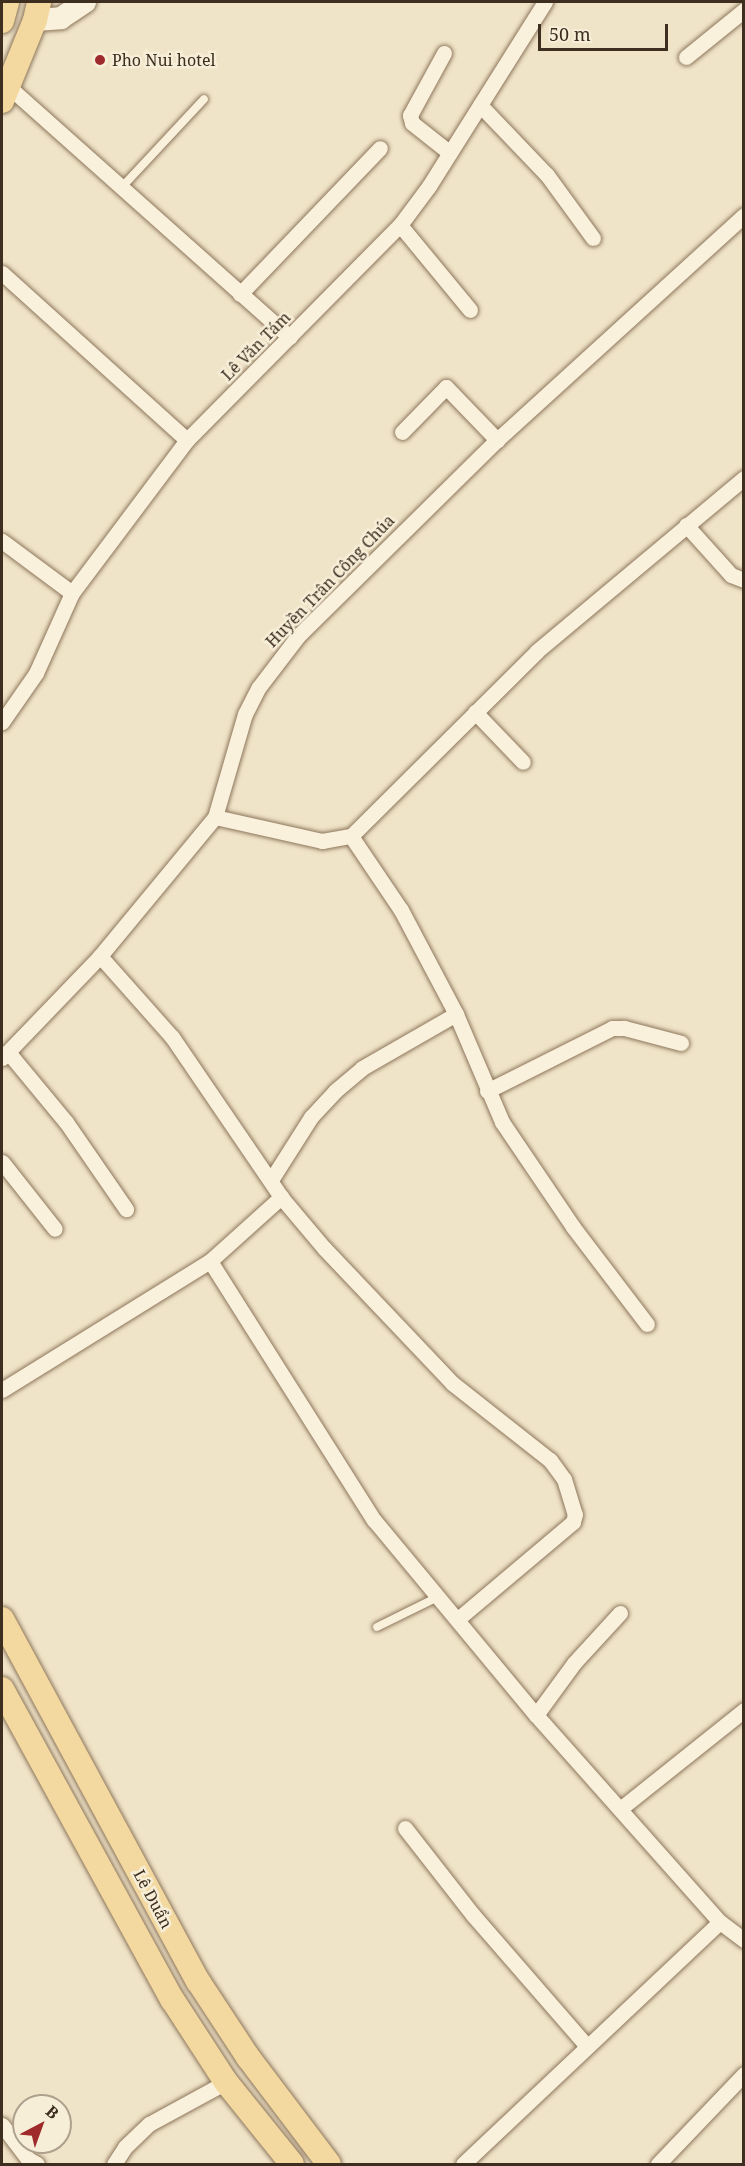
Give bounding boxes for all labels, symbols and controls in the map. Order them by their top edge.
scale bar [541,12,672,50]
text: 50 m [549,22,591,46]
place label: Pho Nui hotel [112,50,215,70]
marker: Pho Nui hotel [93,53,107,67]
street label: Lê Văn Tám [218,308,294,384]
street label: Huyền Trân Công Chúa [262,511,398,651]
street label: Lê Duẩn [130,1866,176,1932]
north arrow [12,2094,72,2154]
text: B [41,2100,64,2124]

